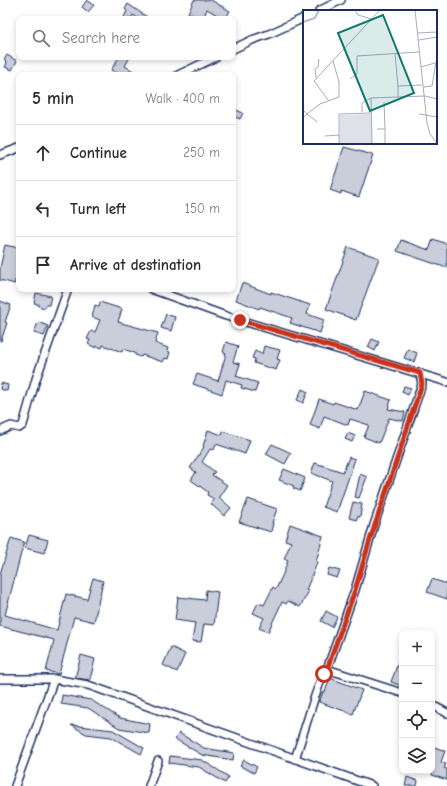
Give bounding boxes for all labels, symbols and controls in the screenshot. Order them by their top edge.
inset map [303,10,437,144]
search box [16,16,236,60]
icon: search [30,27,52,49]
text: Search here [62,29,140,47]
text: 5 min [32,89,74,108]
text: Walk · 400 m [146,91,220,106]
icon: ahead [32,142,54,164]
text: Continue [70,144,127,162]
text: 250 m [183,145,220,160]
icon: left [32,198,54,220]
text: Turn left [70,200,126,218]
text: 150 m [185,201,220,216]
icon: arrive [32,254,54,276]
text: Arrive at destination [70,256,201,274]
route end [231,311,249,329]
map controls [399,630,435,774]
button: + [399,630,435,666]
route start [315,665,333,683]
button: − [399,666,435,702]
button: locate [399,702,435,738]
button: layers [399,738,435,774]

